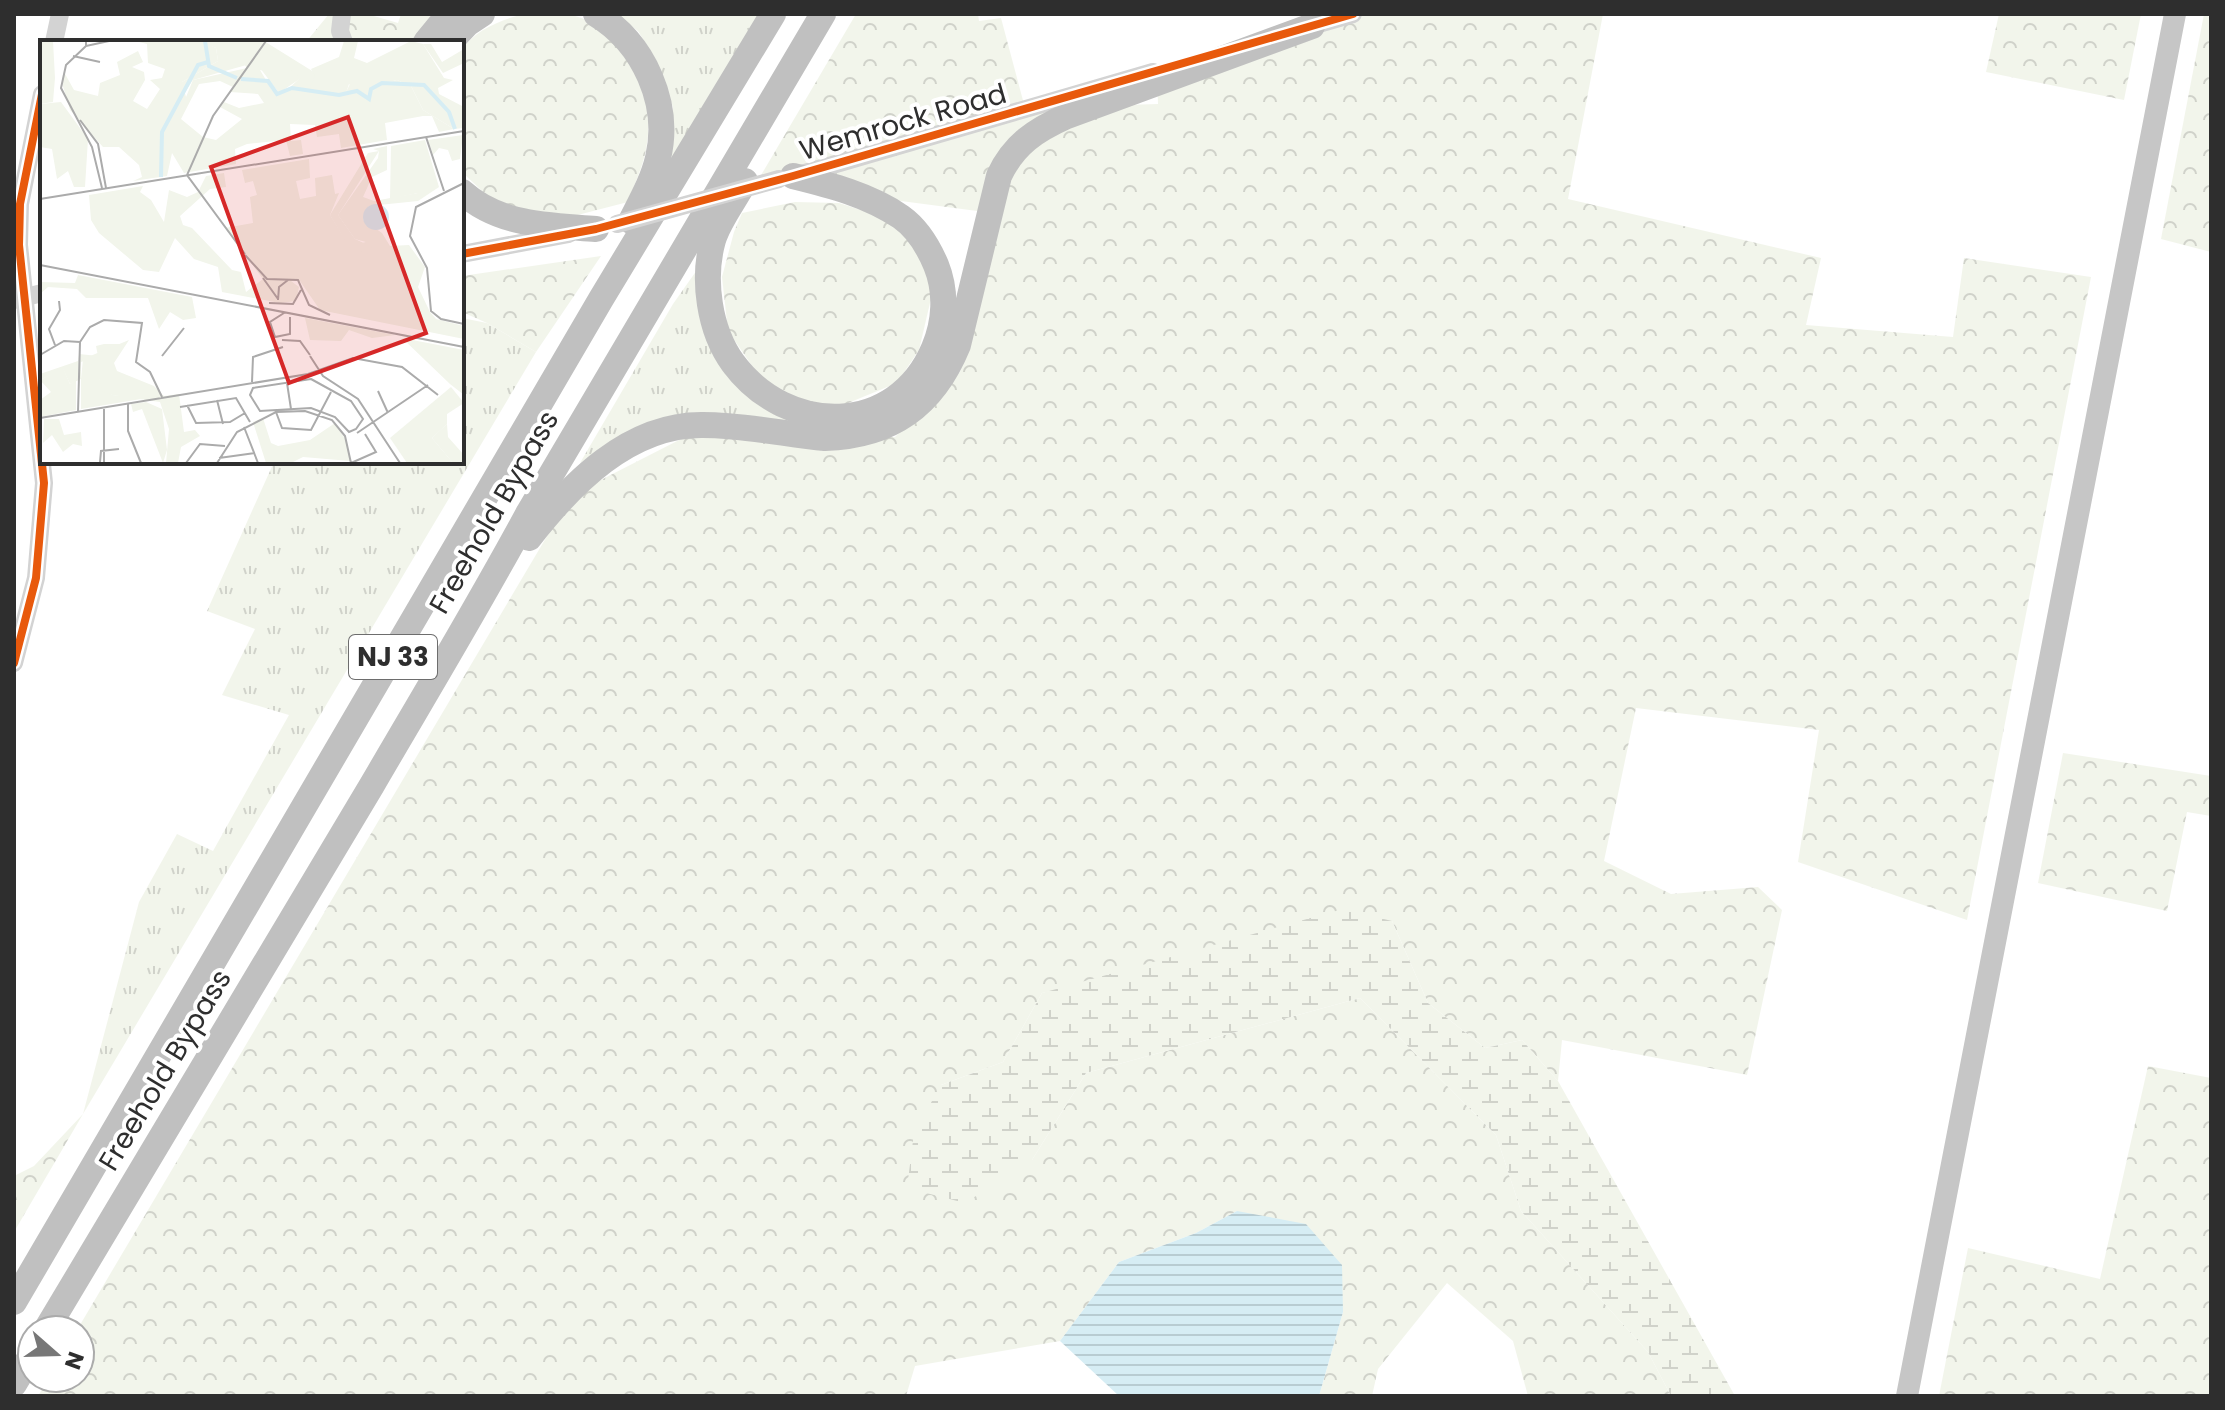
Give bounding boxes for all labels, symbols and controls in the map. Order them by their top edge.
inset map [40,40,464,464]
street label: Wemrock Road [795,74,1011,170]
street label: Freehold Bypass [420,403,568,621]
road number: NJ 33 [349,635,437,679]
street label: Freehold Bypass [89,962,241,1178]
north arrow [16,1314,96,1394]
text: N [57,1348,92,1374]

